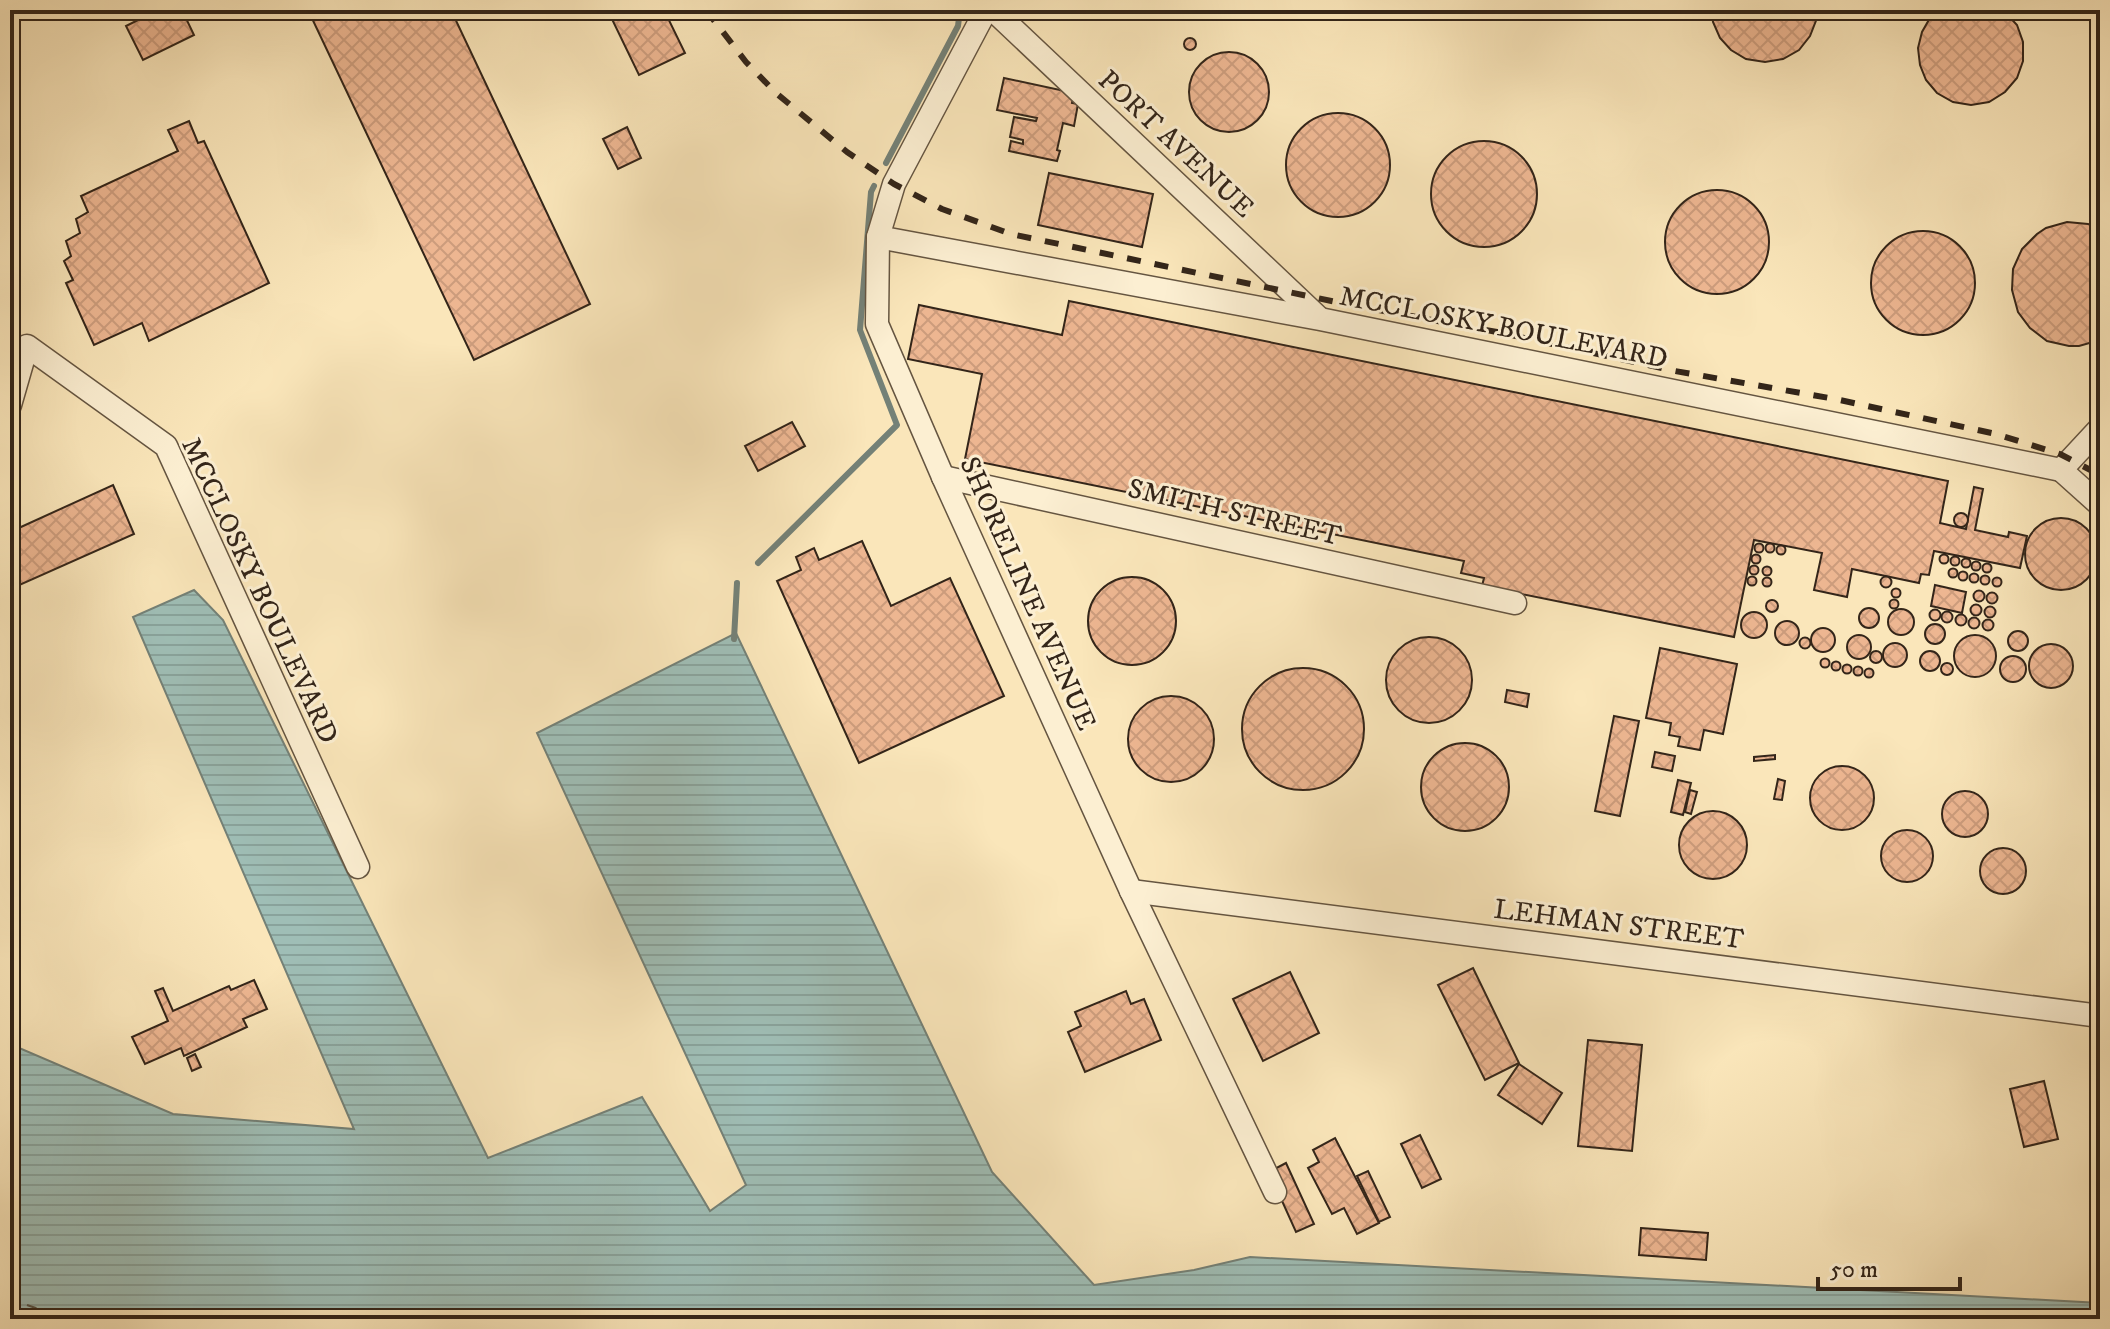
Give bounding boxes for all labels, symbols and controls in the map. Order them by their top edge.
street label: PORT AVENUE [1091,63,1261,225]
street label: MCCLOSKY BOULEVARD [1337,278,1671,376]
street label: MCCLOSKY BOULEVARD [173,432,346,749]
street label: SHORELINE AVENUE [952,452,1104,736]
street label: SMITH STREET [1125,471,1345,554]
street label: LEHMAN STREET [1492,892,1746,957]
scale bar [1818,1241,1960,1291]
text: 50 m [1830,1255,1878,1285]

